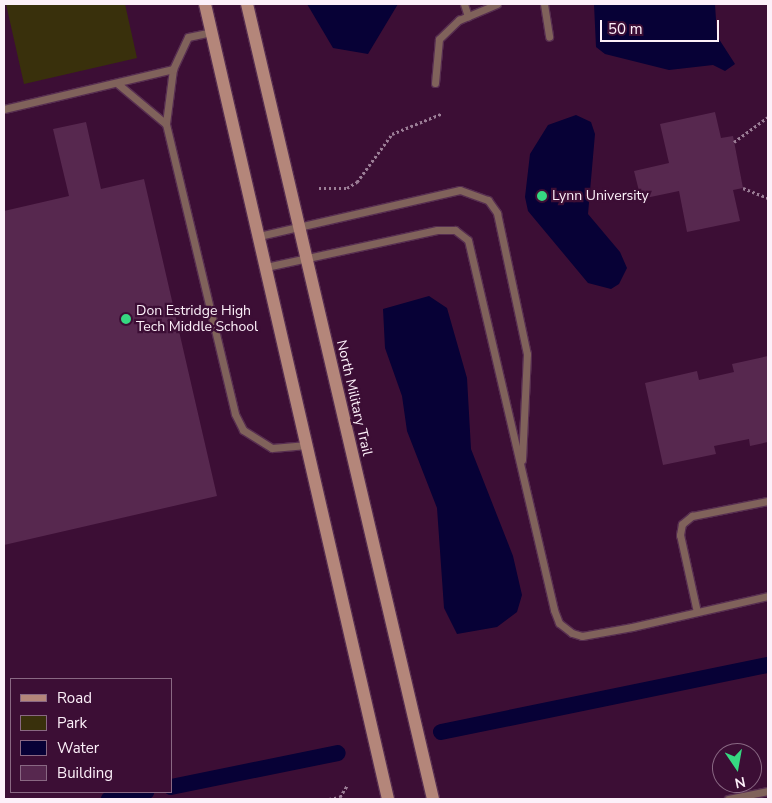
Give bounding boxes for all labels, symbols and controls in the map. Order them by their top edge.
scale bar [602,10,721,42]
text: 50 m [608,19,643,39]
place label: Lynn University [552,188,649,204]
marker: Lynn University [536,190,548,202]
place label: Don Estridge High Tech Middle School [136,303,258,336]
marker: Don Estridge High Tech Middle School [120,313,132,325]
street label: North Military Trail [333,339,375,457]
legend [10,678,172,793]
text: Road [57,688,92,708]
text: Park [57,713,87,733]
text: Water [57,738,99,758]
north arrow [712,743,762,793]
text: Building [57,763,113,783]
text: N [733,772,747,793]

